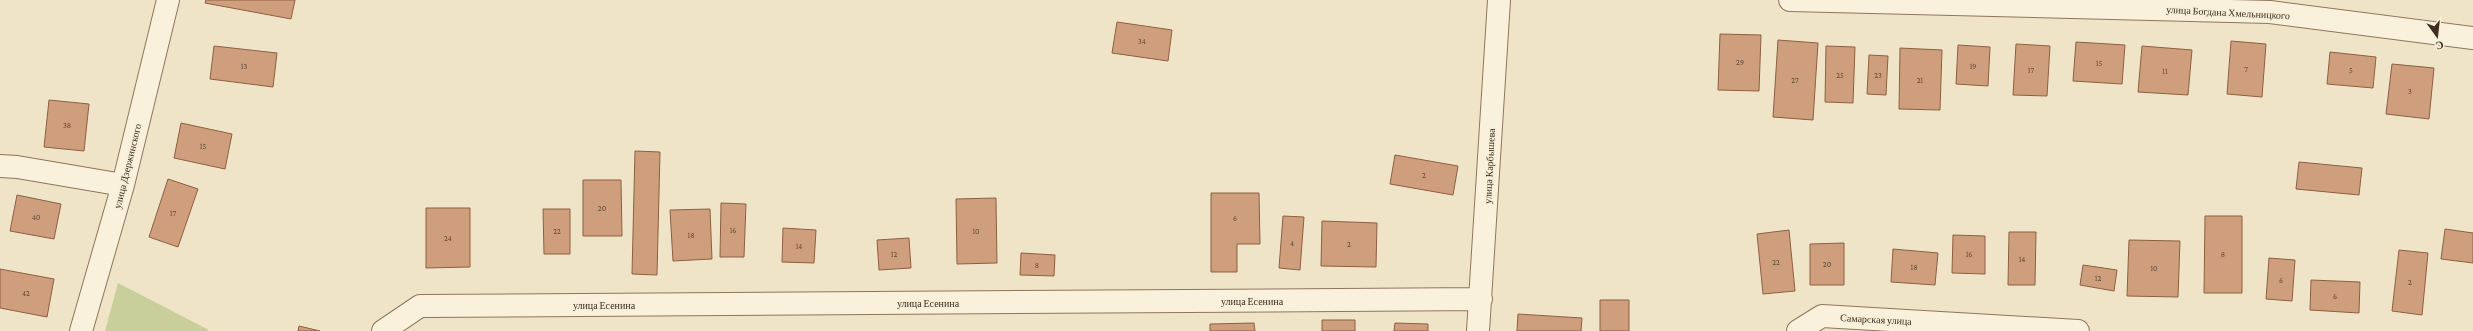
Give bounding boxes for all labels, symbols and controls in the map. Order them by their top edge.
street label: улица Богдана Хмельницкого [2166,4,2290,21]
north arrow [2417,16,2457,56]
house number: 34 [1138,37,1146,46]
text: С [2434,39,2445,52]
house number: 29 [1736,58,1744,67]
house number: 15 [2096,59,2102,68]
house number: 13 [241,62,247,71]
house number: 19 [1970,62,1976,71]
house number: 7 [2244,65,2248,74]
house number: 17 [2028,66,2034,75]
house number: 5 [2349,66,2353,75]
house number: 11 [2162,67,2168,76]
house number: 25 [1836,71,1844,80]
house number: 23 [1874,71,1882,80]
house number: 27 [1791,76,1799,85]
house number: 21 [1917,76,1924,85]
house number: 3 [2408,87,2412,96]
house number: 38 [63,121,71,130]
street label: улица Дзержинского [112,122,143,210]
street label: улица Карбышева [1482,127,1497,204]
house number: 15 [200,142,206,151]
house number: 2 [1422,171,1426,180]
house number: 20 [598,204,607,213]
house number: 17 [170,209,176,218]
house number: 40 [32,213,41,222]
house number: 6 [1233,214,1237,223]
house number: 16 [730,226,736,235]
house number: 22 [553,227,561,236]
house number: 10 [972,227,980,236]
house number: 18 [688,231,694,240]
house number: 24 [444,234,452,243]
house number: 4 [1290,239,1294,248]
house number: 2 [1347,240,1351,249]
house number: 14 [796,242,802,251]
house number: 12 [891,250,897,259]
house number: 16 [1966,250,1972,259]
house number: 8 [2221,250,2225,259]
house number: 14 [2019,255,2025,264]
house number: 22 [1772,258,1780,267]
house number: 20 [1823,260,1832,269]
house number: 8 [1035,261,1039,270]
house number: 18 [1911,263,1917,272]
house number: 10 [2150,264,2158,273]
house number: 12 [2095,274,2101,283]
house number: 6 [2279,276,2283,285]
house number: 2 [2408,278,2412,287]
house number: 42 [22,289,30,298]
house number: 6 [2333,292,2337,301]
street label: улица Есенина [1221,296,1284,307]
street label: улица Есенина [897,298,960,309]
street label: улица Есенина [573,300,636,311]
street label: Самарская улица [1840,312,1913,327]

